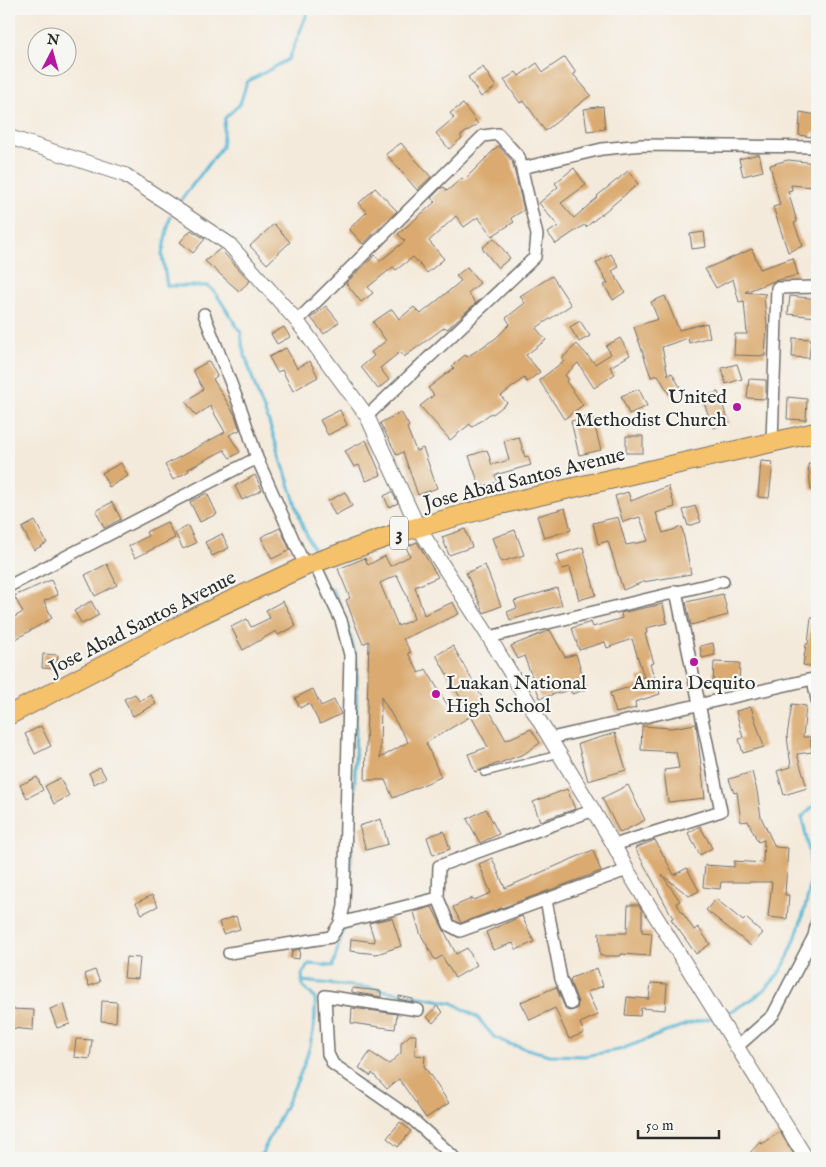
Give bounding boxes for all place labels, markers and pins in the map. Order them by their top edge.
place label: United Methodist Church [575,385,727,433]
marker: United Methodist Church [731,401,743,413]
marker: Amira Dequito [688,656,700,668]
place label: Luakan National High School [446,671,587,719]
place label: Amira Dequito [631,671,756,696]
marker: Luakan National High School [430,688,442,700]

